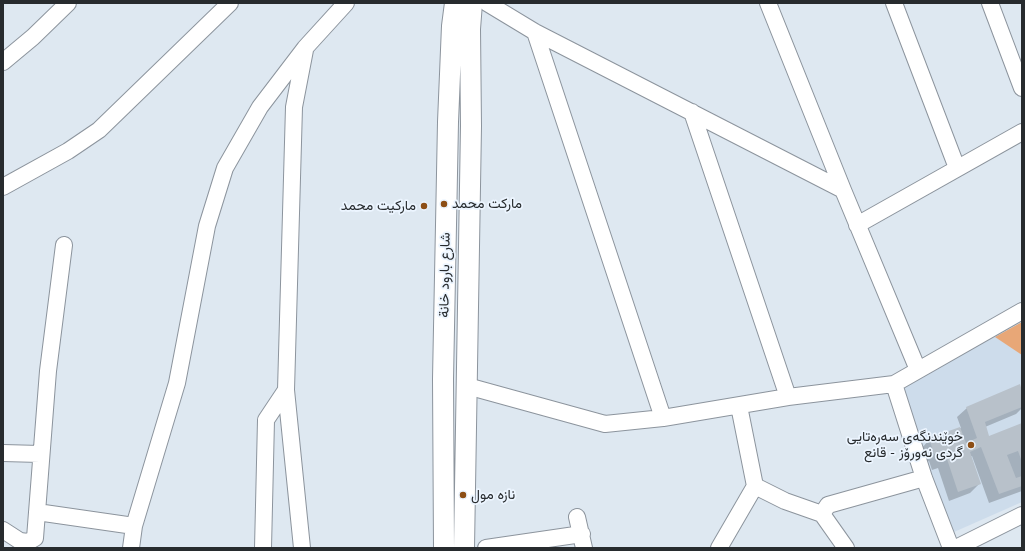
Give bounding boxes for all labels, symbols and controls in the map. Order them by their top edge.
place label: ماركت محمد [452,196,522,212]
place label: ماركيت محمد [341,198,416,214]
marker: ماركت محمد [439,199,449,209]
marker: ماركيت محمد [419,201,429,211]
street label: شارع بارود خانة [436,232,454,318]
place label: خوێندنگەی سەرەتایی گردی نەورۆز - قانع [847,429,963,462]
marker: خوێندنگەی سەرەتایی گردی نەورۆز - قانع [966,440,976,450]
place label: نازه مول [471,487,515,503]
marker: نازه مول [458,490,468,500]

